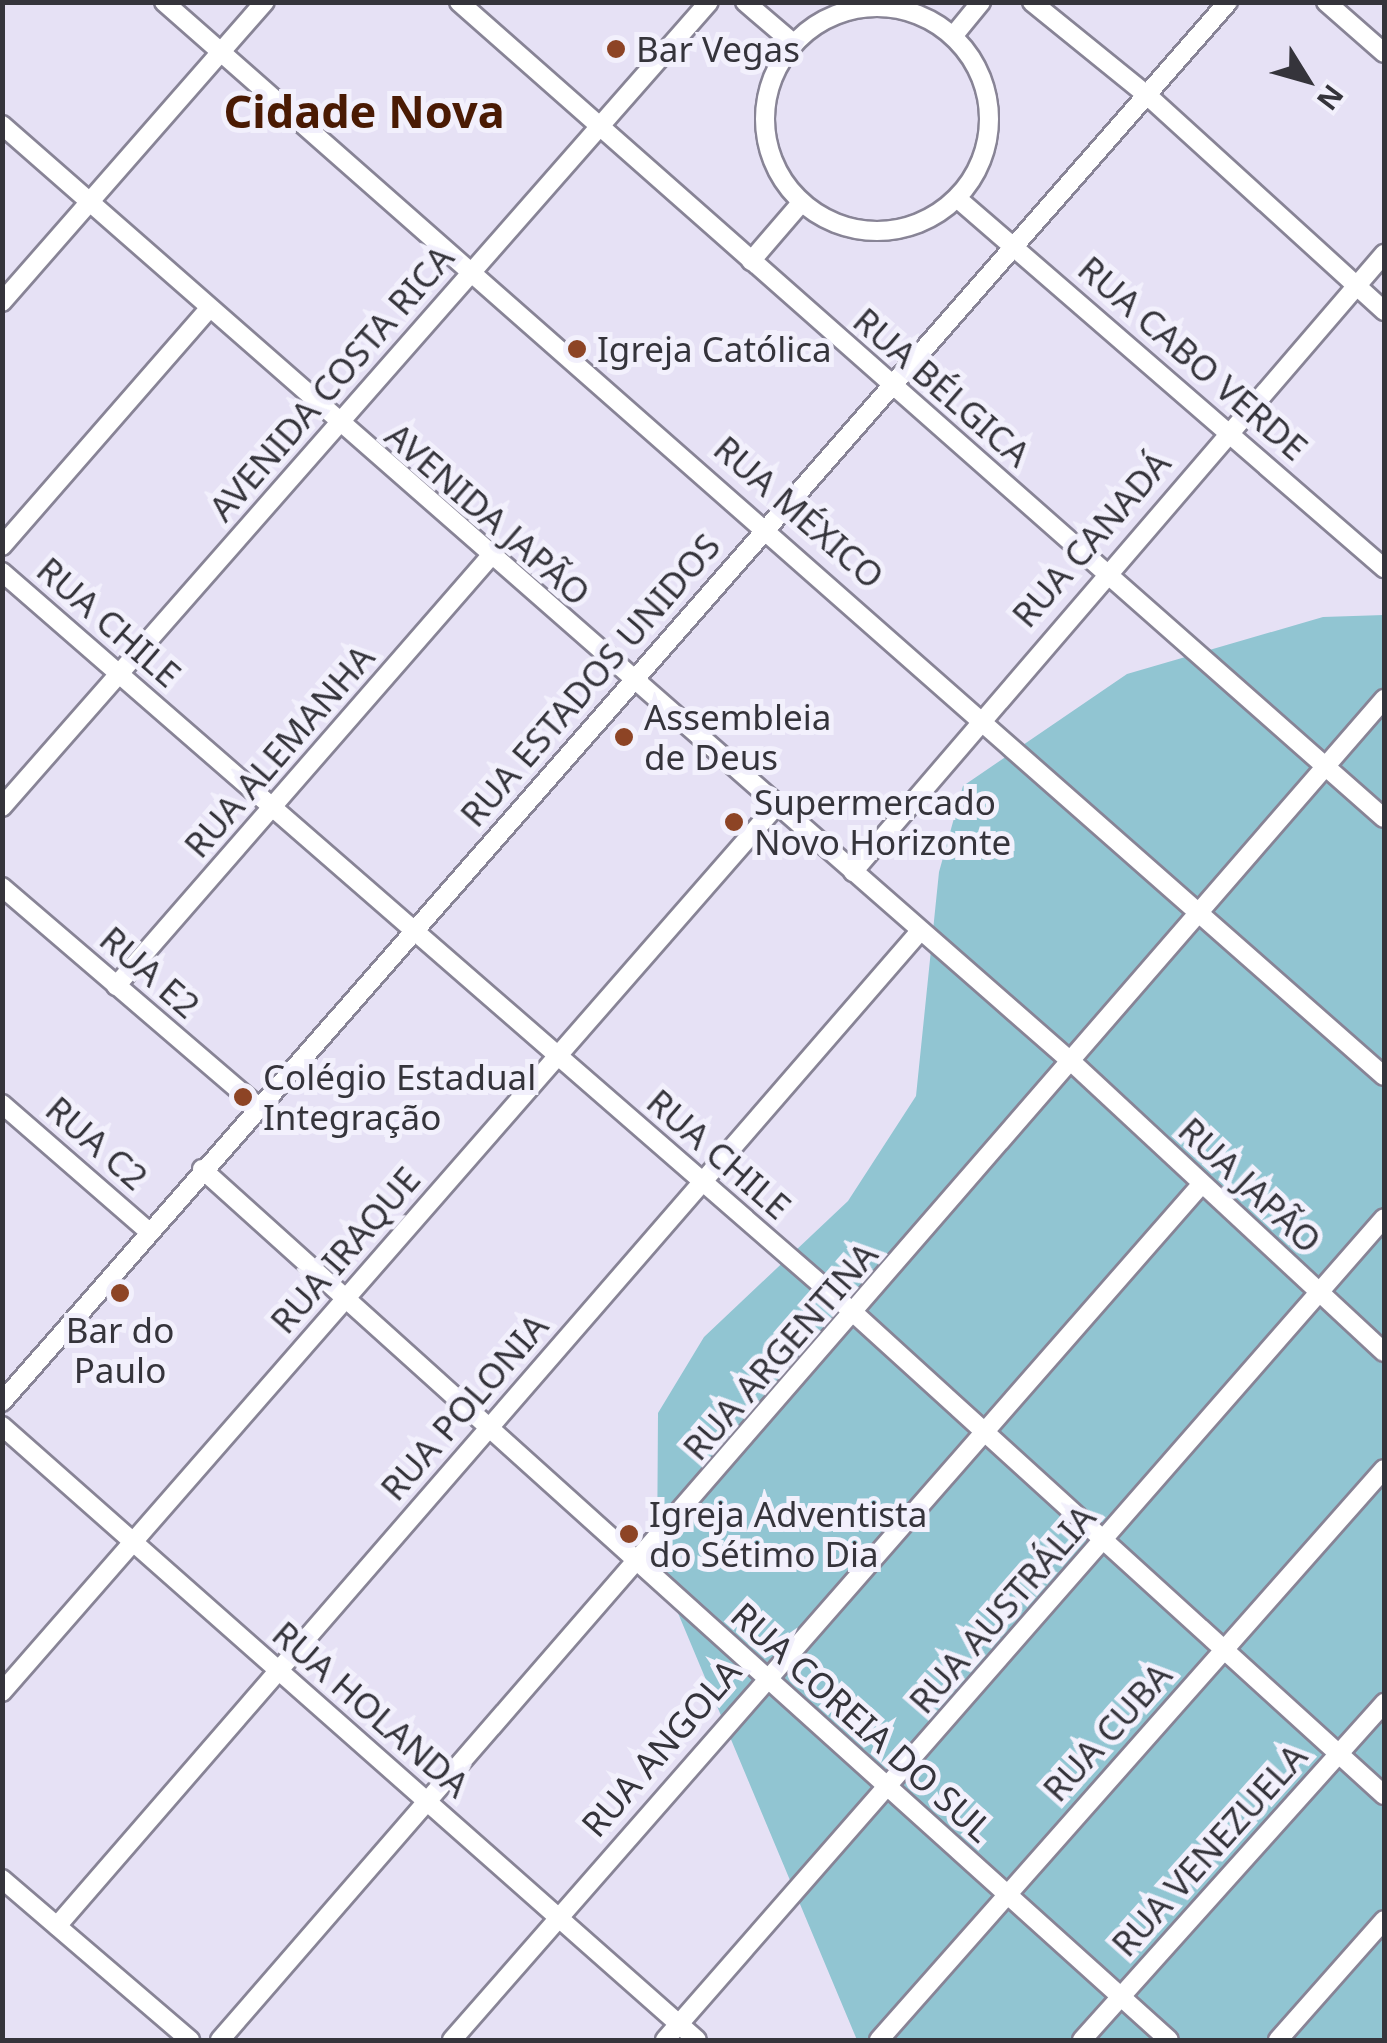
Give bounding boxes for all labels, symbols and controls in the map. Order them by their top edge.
place label: Bar Vegas [636,28,800,70]
north arrow [1257,30,1357,130]
marker: Bar Vegas [605,38,627,60]
text: N [1309,78,1353,119]
district label: Cidade Nova [223,84,505,138]
street label: AVENIDA COSTA RICA [200,237,462,529]
street label: RUA CABO VERDE [1070,247,1316,469]
street label: RUA BÉLGICA [845,299,1039,475]
place label: Igreja Católica [597,328,832,370]
marker: Igreja Católica [566,338,588,360]
street label: AVENIDA JAPÃO [377,414,599,614]
street label: RUA MÉXICO [706,427,892,597]
street label: RUA CANADÁ [1003,443,1179,635]
street label: RUA ESTADOS UNIDOS [452,525,728,835]
street label: RUA CHILE [29,548,189,696]
street label: RUA ALEMANHA [175,636,383,866]
place label: Assembleia de Deus [644,696,831,778]
marker: Assembleia de Deus [613,726,635,748]
place label: Supermercado Novo Horizonte [754,781,1011,863]
marker: Supermercado Novo Horizonte [723,811,745,833]
street label: RUA E2 [92,917,208,1027]
place label: Colégio Estadual Integração [263,1056,536,1138]
street label: RUA CHILE [639,1080,799,1228]
marker: Colégio Estadual Integração [232,1086,254,1108]
street label: RUA C2 [38,1088,156,1198]
street label: RUA JAPÃO [1170,1109,1330,1261]
street label: RUA IRAQUE [262,1158,428,1342]
street label: RUA ARGENTINA [674,1234,886,1468]
marker: Bar do Paulo [109,1282,131,1304]
street label: RUA POLONIA [372,1305,556,1509]
place label: Bar do Paulo [66,1309,174,1391]
place label: Igreja Adventista do Sétimo Dia [649,1493,927,1575]
street label: RUA AUSTRÁLIA [900,1496,1104,1722]
marker: Igreja Adventista do Sétimo Dia [618,1523,640,1545]
street label: RUA COREIA DO SUL [723,1594,1001,1850]
street label: RUA HOLANDA [264,1612,478,1806]
street label: RUA ANGOLA [573,1651,749,1845]
street label: RUA CUBA [1034,1654,1180,1810]
street label: RUA VENEZUELA [1103,1735,1315,1965]

